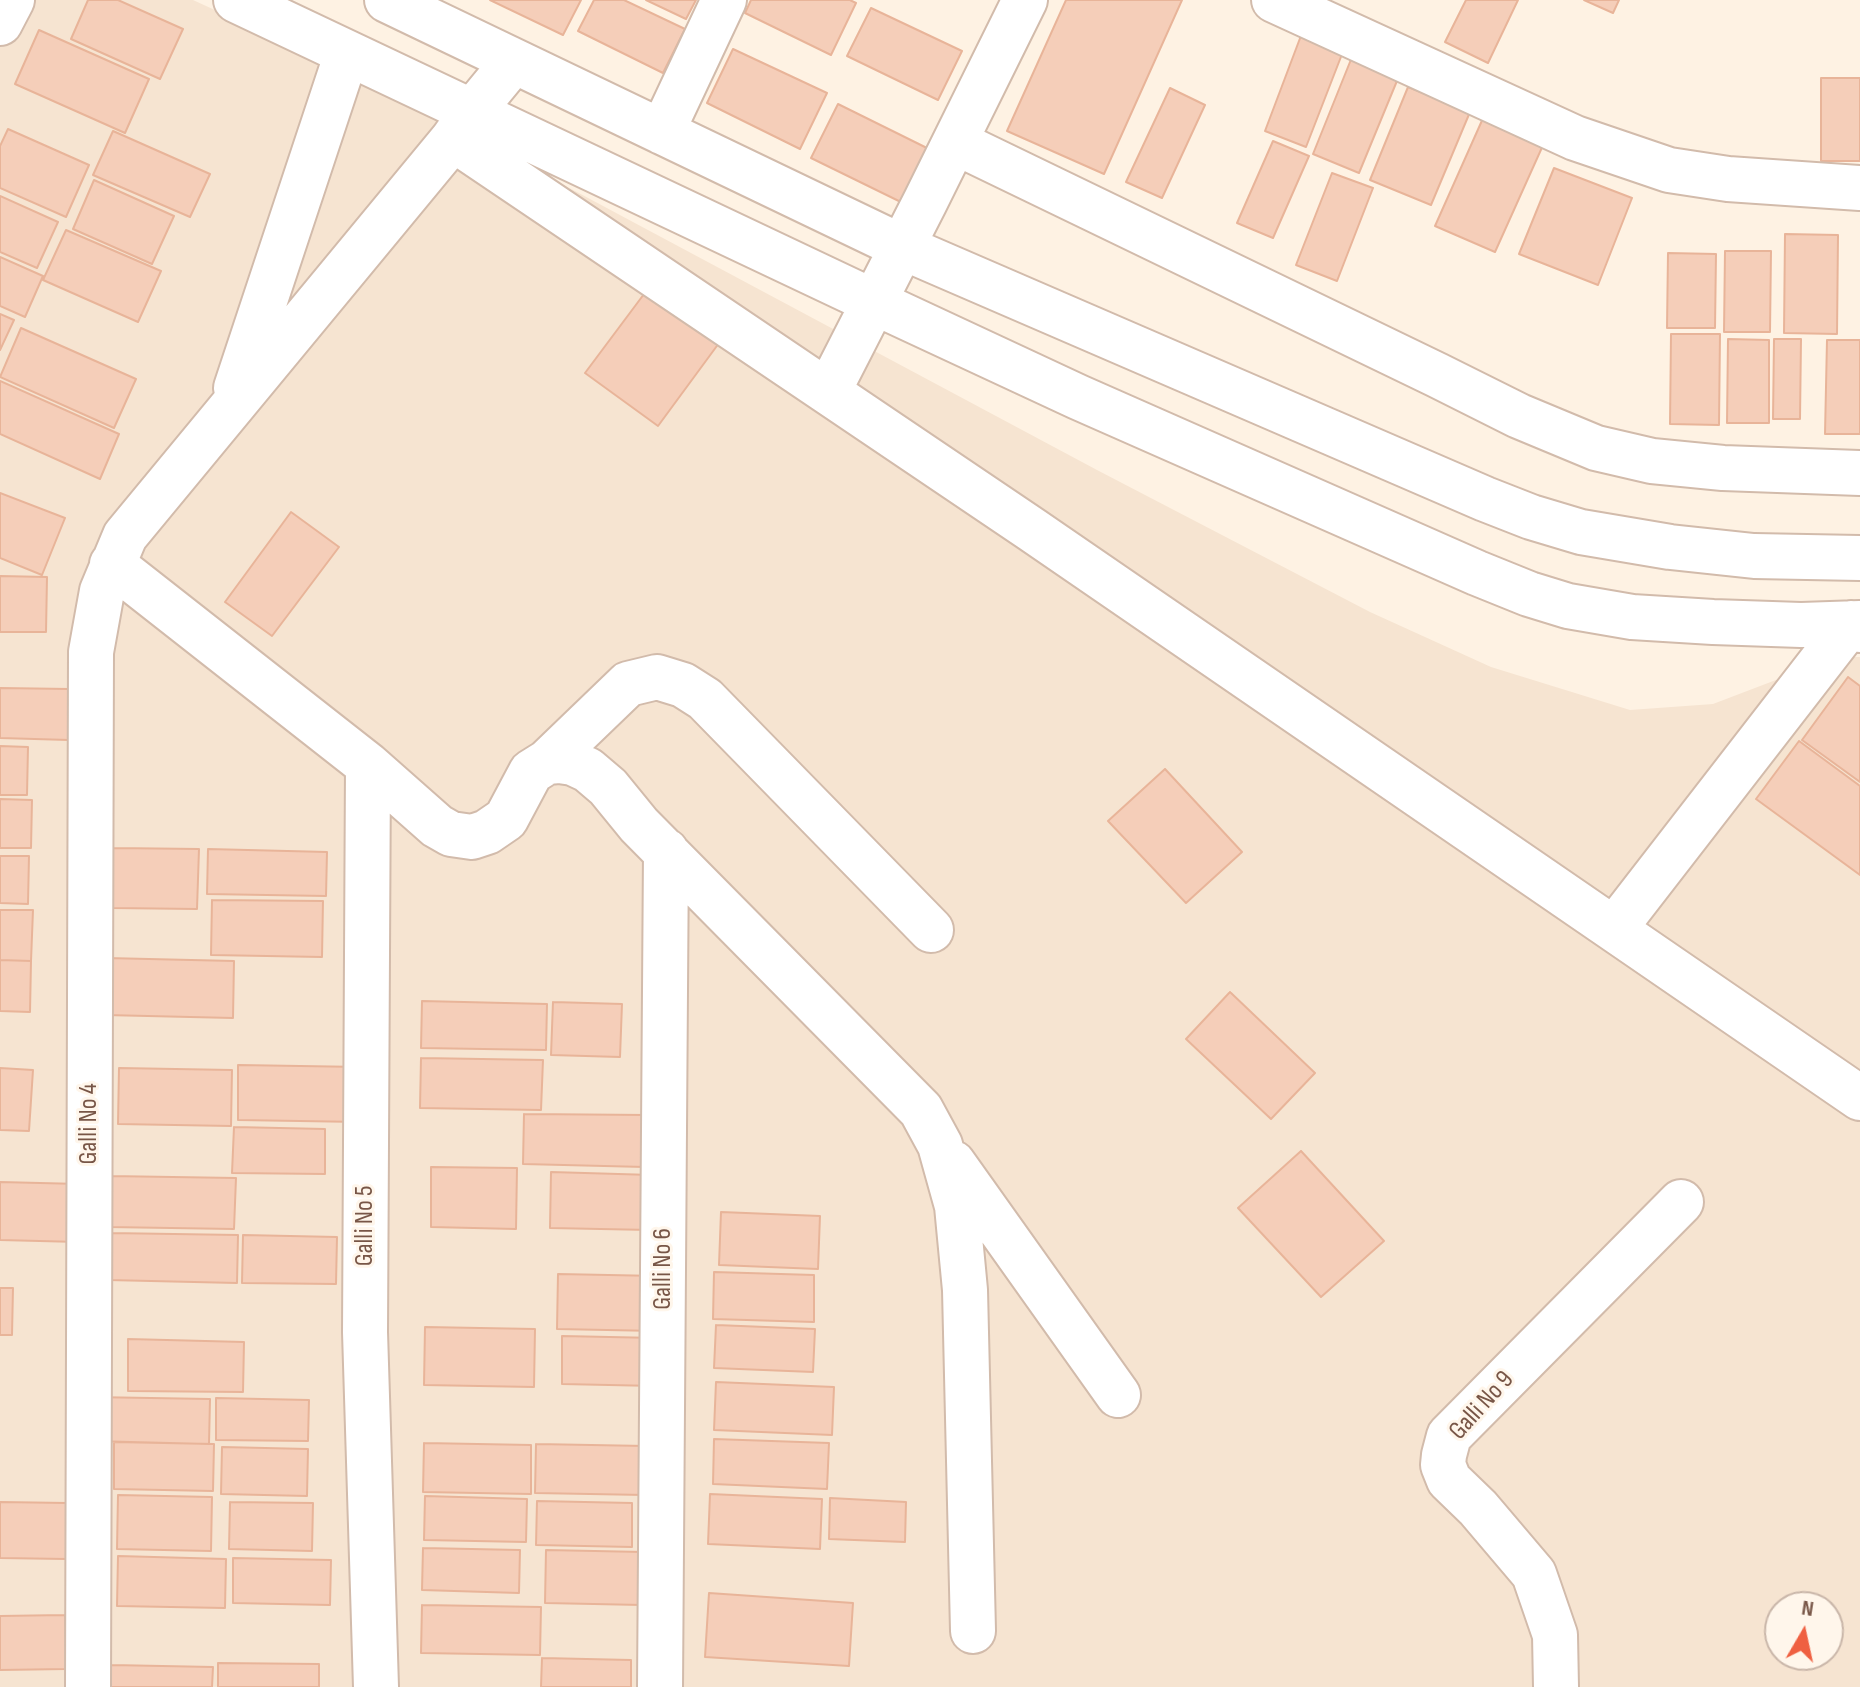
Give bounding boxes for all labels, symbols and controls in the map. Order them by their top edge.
street label: Galli No 4 [73,1083,105,1165]
street label: Galli No 5 [349,1186,381,1266]
street label: Galli No 6 [647,1228,679,1310]
street label: Galli No 9 [1443,1365,1521,1447]
north arrow [1764,1591,1844,1671]
text: N [1800,1595,1815,1623]

